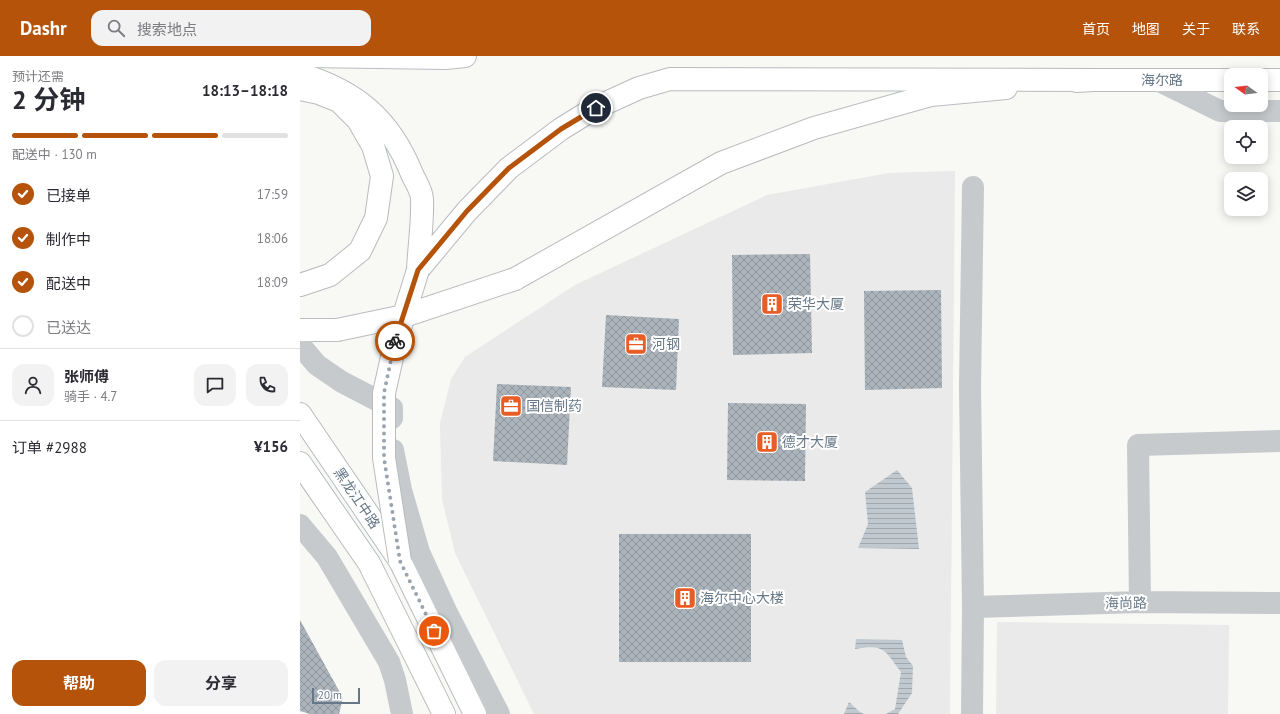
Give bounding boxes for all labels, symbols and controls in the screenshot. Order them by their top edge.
search box [91,10,371,46]
text: Dashr [20,16,67,40]
icon: search [105,17,127,39]
text: 搜索地点 [137,20,197,39]
text: 首页 [1082,20,1110,38]
text: 地图 [1132,20,1160,38]
text: 关于 [1182,20,1210,38]
text: 联系 [1232,20,1260,38]
text: 预计还需 [12,68,64,85]
north arrow [1224,68,1268,112]
map controls [1224,68,1268,216]
street label: 海尔路 [1141,71,1183,89]
text: 18:13–18:18 [202,81,288,100]
text: 2 分钟 [12,83,85,116]
pin [579,91,613,125]
icon: home [585,97,607,119]
button: locate [1224,120,1268,164]
text: 配送中 · 130 m [12,146,97,163]
button: layers [1224,172,1268,216]
icon: check [12,183,34,205]
text: 已接单 [46,186,91,205]
text: 17:59 [257,186,288,203]
icon: check [12,227,34,249]
text: 制作中 [46,230,91,249]
text: 18:06 [257,230,288,247]
icon: check [12,271,34,293]
text: 配送中 [46,274,91,293]
text: 18:09 [257,274,288,291]
building icon: 荣华大厦 [759,291,785,317]
place label: 荣华大厦 [788,295,844,313]
text: 已送达 [46,318,91,337]
courier [375,321,415,361]
icon: bike [384,330,406,352]
office icon: 河钢 [623,331,649,357]
place label: 河钢 [652,335,680,353]
button: person [12,364,54,406]
button: chat [194,364,236,406]
button: phone [246,364,288,406]
text: 张师傅 [64,367,109,386]
text: 骑手 · 4.7 [64,388,117,405]
office icon: 国信制药 [498,393,524,419]
place label: 国信制药 [526,397,582,415]
building icon: 德才大厦 [754,429,780,455]
place label: 德才大厦 [782,433,838,451]
text: ¥156 [254,437,288,456]
text: 订单 #2988 [12,438,87,457]
street label: 黑龙江中路 [330,464,384,532]
building icon: 海尔中心大楼 [672,585,698,611]
place label: 海尔中心大楼 [700,589,784,607]
street label: 海尚路 [1105,594,1147,612]
pin [417,614,451,648]
icon: bag [423,620,445,642]
button: 帮助 [12,660,146,706]
button: 分享 [154,660,288,706]
scale bar [312,686,360,705]
text: 20 m [318,688,342,702]

